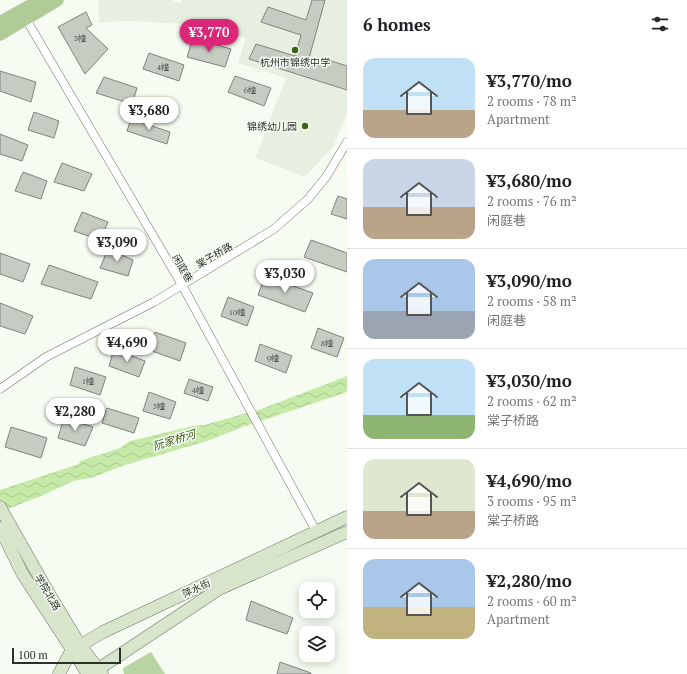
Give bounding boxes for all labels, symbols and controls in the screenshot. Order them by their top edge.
text: 6 homes [363,13,431,36]
icon: filters [649,13,671,35]
pin: ¥3,770 [176,19,242,53]
text: ¥3,770 [189,23,229,41]
house number: 3幢 [74,33,86,43]
marker: 杭州市锦绣中学 [290,45,300,55]
place label: 杭州市锦绣中学 [260,56,330,69]
house number: 4幢 [157,62,169,72]
text: ¥3,770/mo [487,69,572,92]
icon: home [395,74,443,122]
house number: 6幢 [244,85,256,95]
text: 2 rooms · 78 m² [487,92,577,110]
pin: ¥3,680 [116,97,182,131]
text: ¥3,680 [129,101,169,119]
text: Apartment [487,110,550,128]
place label: 锦绣幼儿园 [247,120,297,133]
marker: 锦绣幼儿园 [300,121,310,131]
text: ¥3,680/mo [487,169,572,192]
icon: home [395,175,443,223]
text: 2 rooms · 76 m² [487,192,577,210]
text: 闲庭巷 [487,211,526,229]
pin: ¥3,090 [84,229,150,263]
text: ¥3,090 [97,233,137,251]
street label: 棠子桥路 [194,240,235,271]
street label: 闲庭巷 [169,252,196,284]
pin: ¥3,030 [252,260,318,294]
text: ¥3,030 [265,264,305,282]
text: ¥3,090/mo [487,269,572,292]
icon: home [395,275,443,323]
text: 2 rooms · 58 m² [487,292,577,310]
house number: 10幢 [229,307,245,317]
text: 闲庭巷 [487,311,526,329]
pin: ¥4,690 [94,329,160,363]
text: ¥4,690 [107,333,147,351]
house number: 8幢 [321,338,333,348]
house number: 9幢 [267,353,279,363]
text: ¥3,030/mo [487,369,572,392]
icon: home [395,375,443,423]
house number: 1幢 [82,376,94,386]
house number: 4幢 [192,385,204,395]
text: 2 rooms · 62 m² [487,392,577,410]
pin: ¥2,280 [42,398,108,432]
house number: 5幢 [153,401,165,411]
text: ¥2,280 [55,402,95,420]
text: 棠子桥路 [487,411,539,429]
water label: 阮家桥河 [151,426,199,453]
text: ¥4,690/mo [487,469,572,492]
icon: home [395,475,443,523]
text: 3 rooms · 95 m² [487,492,577,510]
text: 棠子桥路 [487,511,539,529]
text: ¥2,280/mo [487,569,572,592]
street label: 学院北路 [32,572,63,613]
icon: home [395,575,443,623]
street label: 萍水街 [180,576,213,601]
map controls [299,582,335,662]
button: locate [299,582,335,618]
text: 2 rooms · 60 m² [487,592,577,610]
text: Apartment [487,610,550,628]
button: layers [299,626,335,662]
scale bar [12,646,121,665]
text: 100 m [18,648,48,662]

